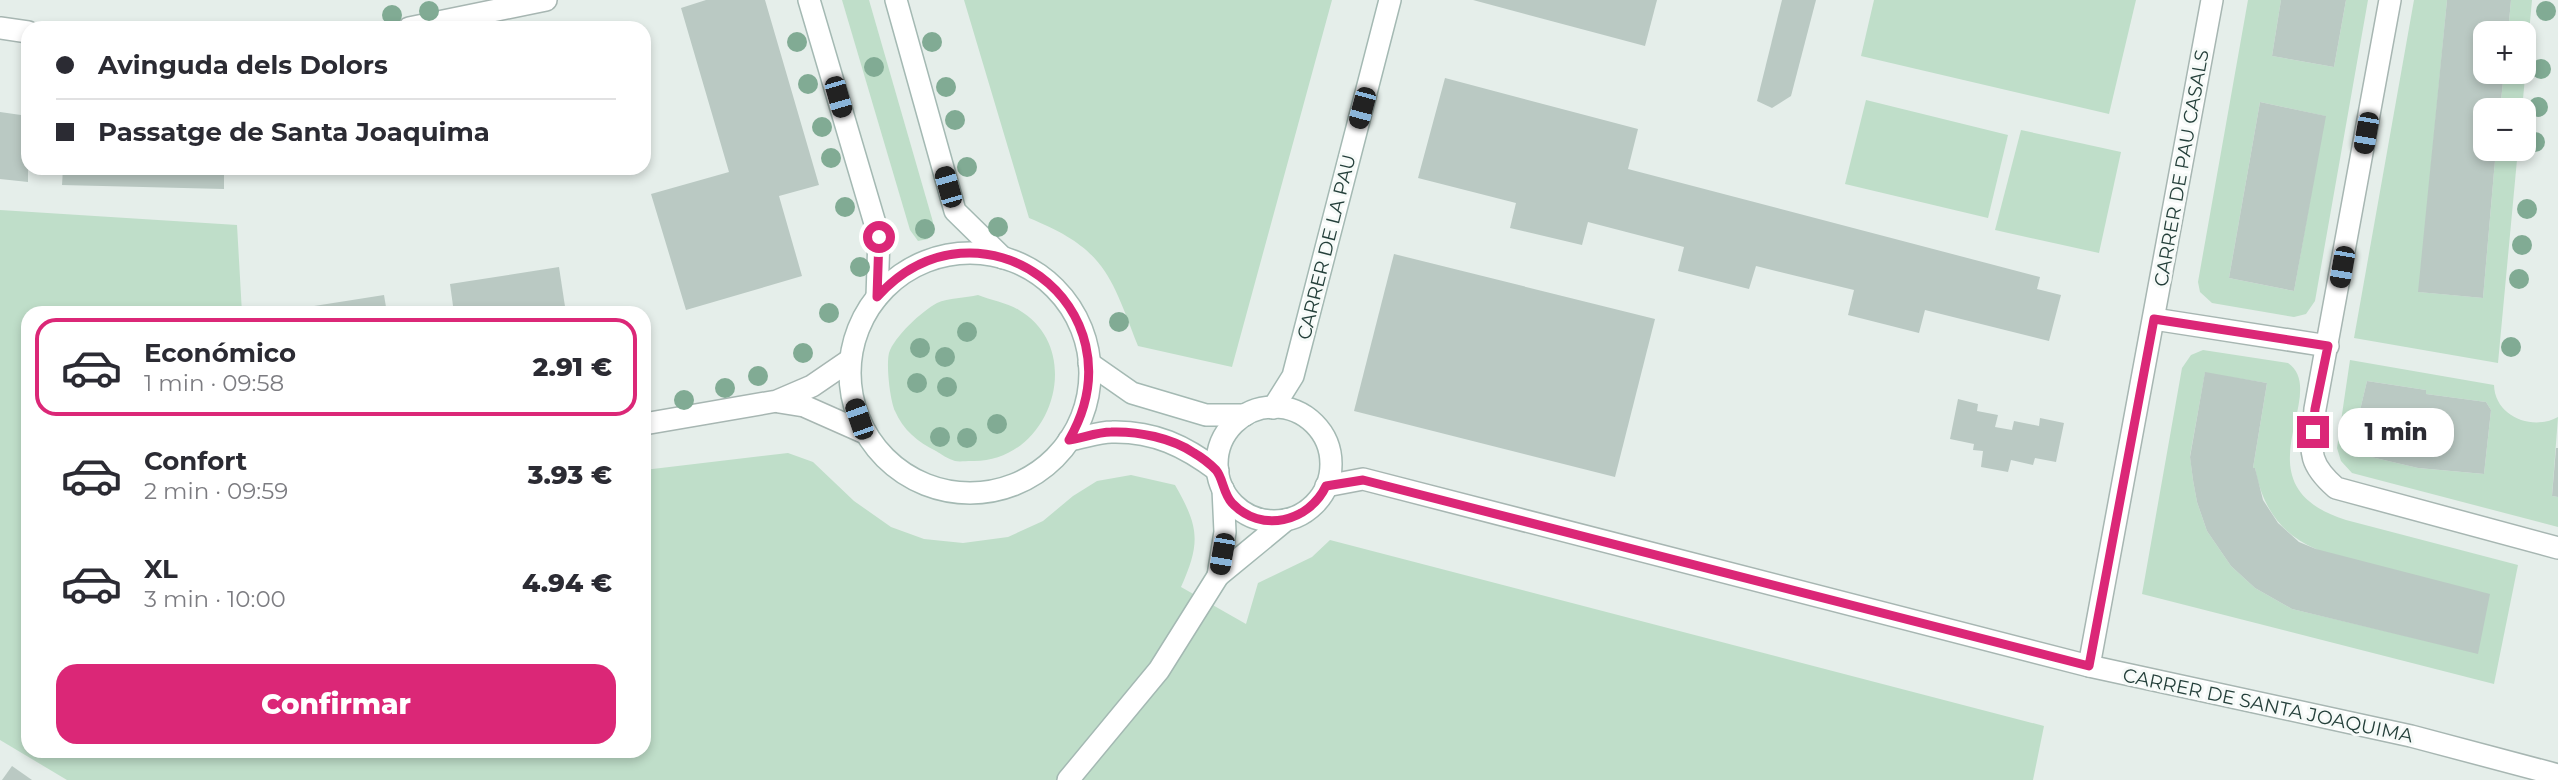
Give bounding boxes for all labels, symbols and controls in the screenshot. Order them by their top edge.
map controls [2473,21,2536,161]
button: + [2473,21,2536,84]
street label: CARRER DE PAU CASALS [2149,48,2214,288]
text: Avinguda dels Dolors [98,49,388,81]
car [823,74,854,120]
car [1347,85,1378,131]
button: − [2473,98,2536,161]
car [2353,110,2380,156]
text: Passatge de Santa Joaquima [98,116,490,148]
street label: CARRER DE LA PAU [1292,152,1361,342]
car [933,164,964,210]
route start [863,221,895,253]
car [2329,244,2356,290]
icon: car [60,336,123,399]
text: Económico [144,337,296,369]
text: 2.91 € [533,351,612,383]
text: 1 min · 09:58 [144,369,284,397]
car [843,396,876,442]
callout: 1 min [2338,408,2453,457]
route end [2297,416,2329,448]
text: 1 min [2364,418,2428,446]
icon: car [60,444,123,507]
text: Confort [144,445,247,477]
text: 3.93 € [528,459,612,491]
text: 2 min · 09:59 [144,477,288,505]
car [1209,531,1236,577]
icon: car [60,552,123,615]
text: XL [144,553,178,585]
text: 4.94 € [522,567,612,599]
text: 3 min · 10:00 [144,585,286,613]
street label: CARRER DE SANTA JOAQUIMA [2121,663,2415,748]
button: Confirmar [56,664,616,744]

